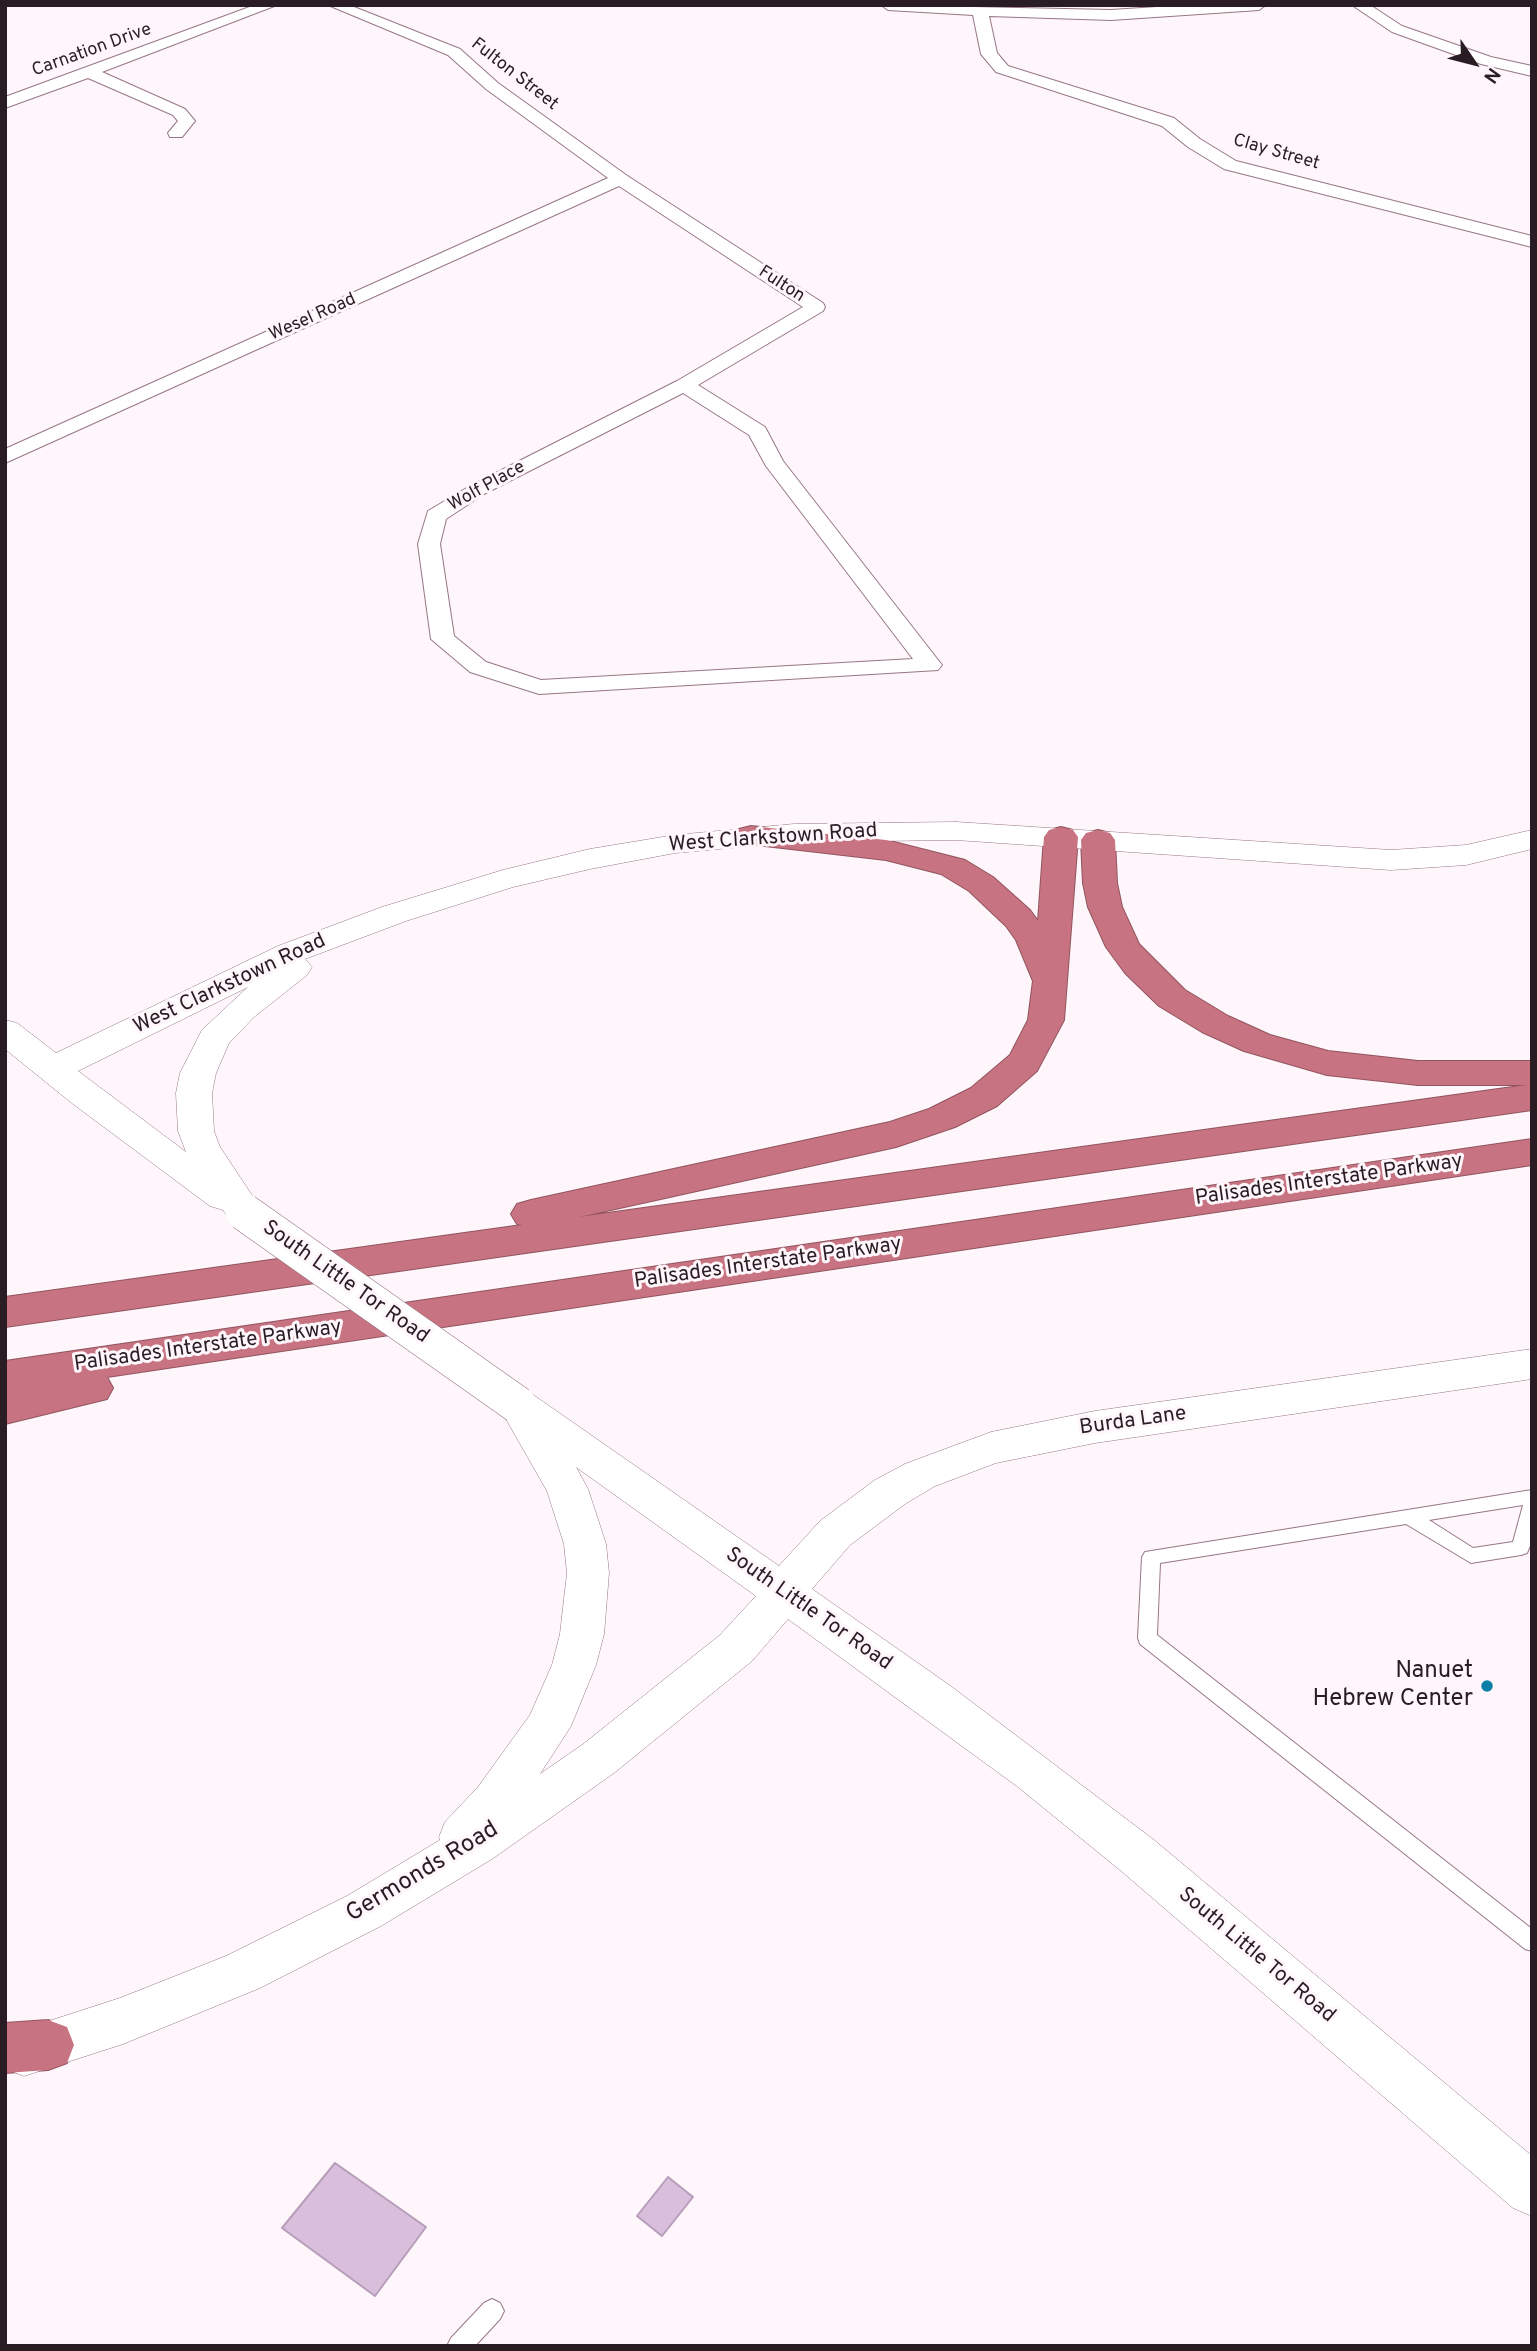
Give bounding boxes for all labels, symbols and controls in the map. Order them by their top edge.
street label: Carnation Drive [29,19,155,83]
north arrow [1439,28,1509,98]
street label: Fulton Street [466,34,562,116]
text: N [1477,63,1505,88]
street label: Clay Street [1230,130,1322,176]
street label: Fulton [754,262,808,308]
street label: Wesel Road [266,289,360,347]
street label: Wolf Place [445,457,529,517]
street label: West Clarkstown Road [668,819,878,859]
street label: West Clarkstown Road [130,929,330,1041]
street label: Palisades Interstate Parkway [1194,1150,1464,1212]
street label: South Little Tor Road [257,1216,433,1350]
street label: Palisades Interstate Parkway [633,1233,903,1295]
street label: Palisades Interstate Parkway [73,1316,343,1378]
street label: Burda Lane [1078,1402,1188,1442]
street label: South Little Tor Road [720,1543,896,1677]
place label: Nanuet Hebrew Center [1312,1658,1473,1714]
marker: Nanuet Hebrew Center [1479,1678,1495,1694]
street label: Germonds Road [342,1816,504,1930]
street label: South Little Tor Road [1172,1883,1340,2029]

